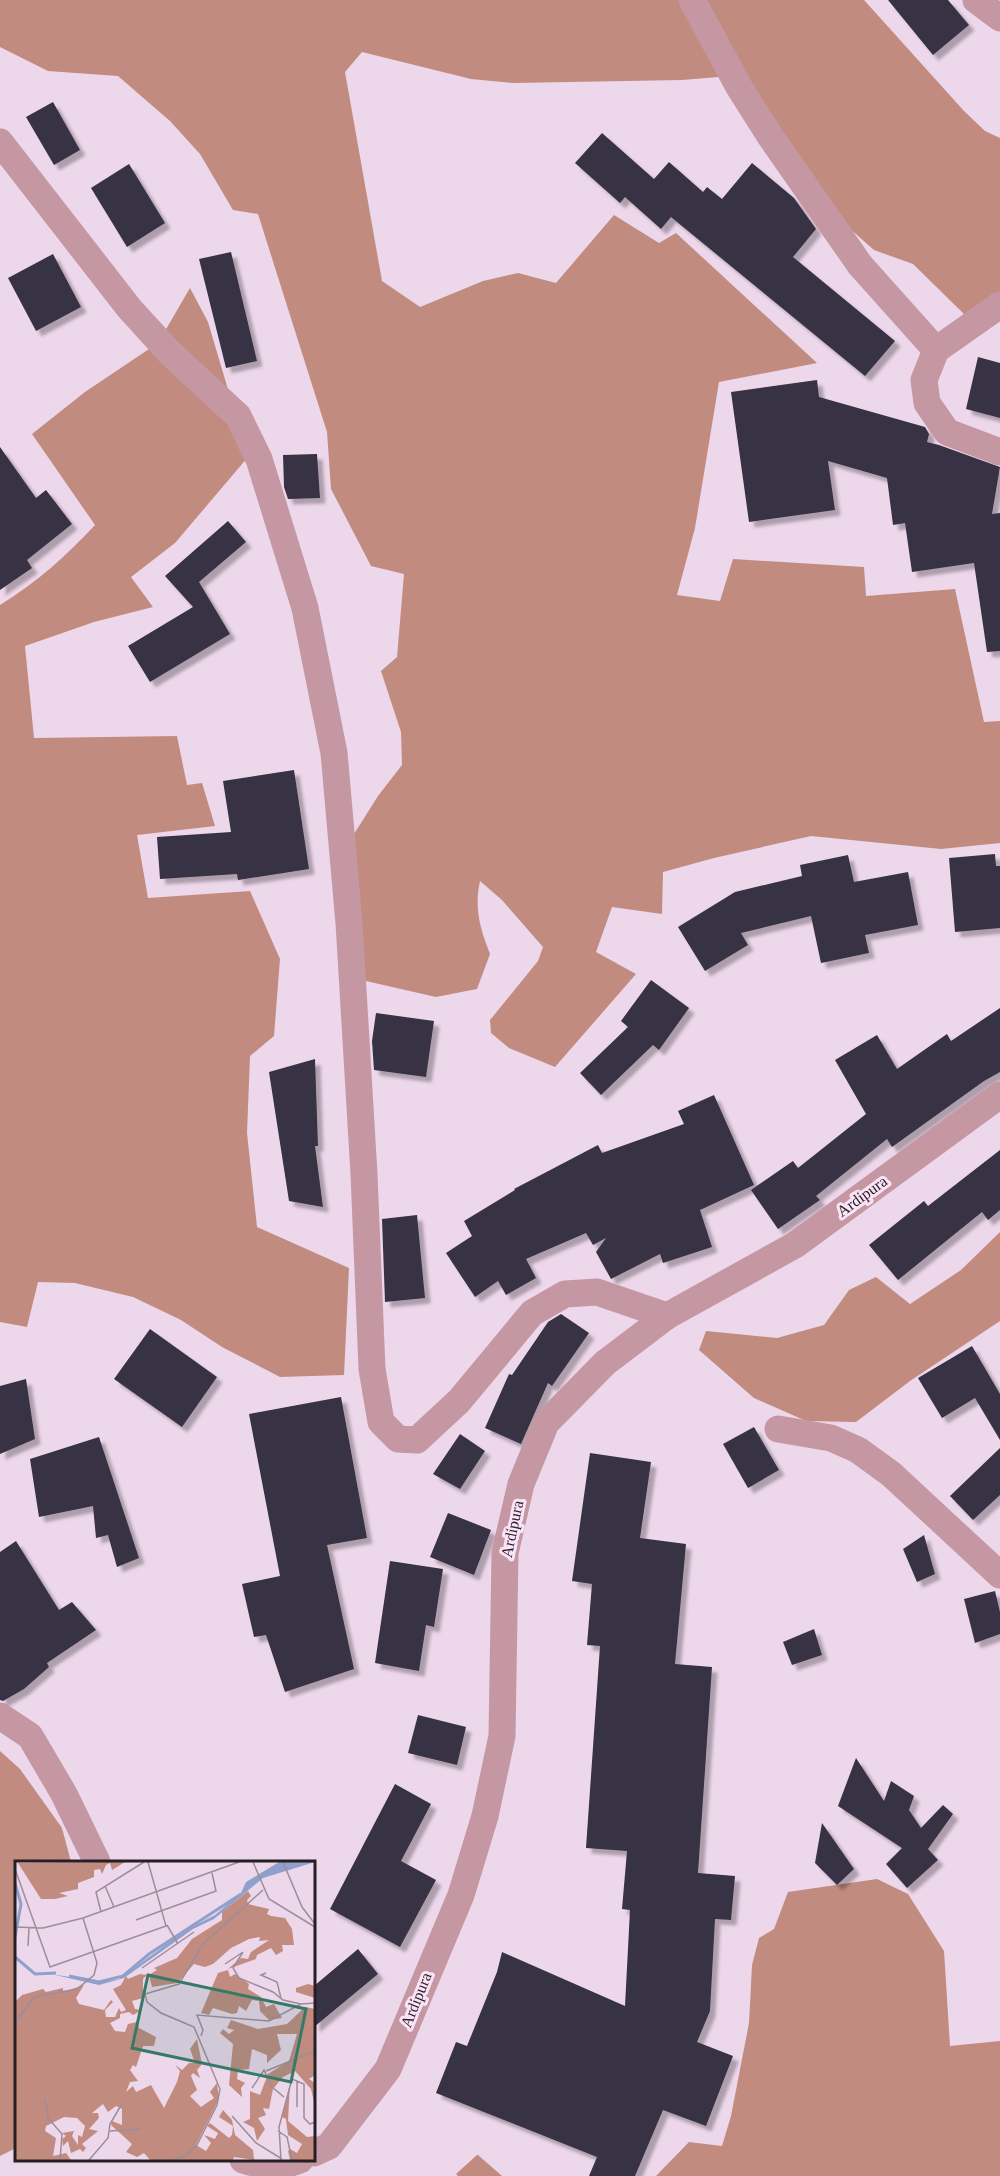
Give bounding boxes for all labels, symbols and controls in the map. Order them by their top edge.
street label: Ardipura [834,1172,891,1221]
street label: Ardipura [498,1499,527,1559]
inset map [15,1861,315,2161]
street label: Ardipura [397,1970,436,2030]

